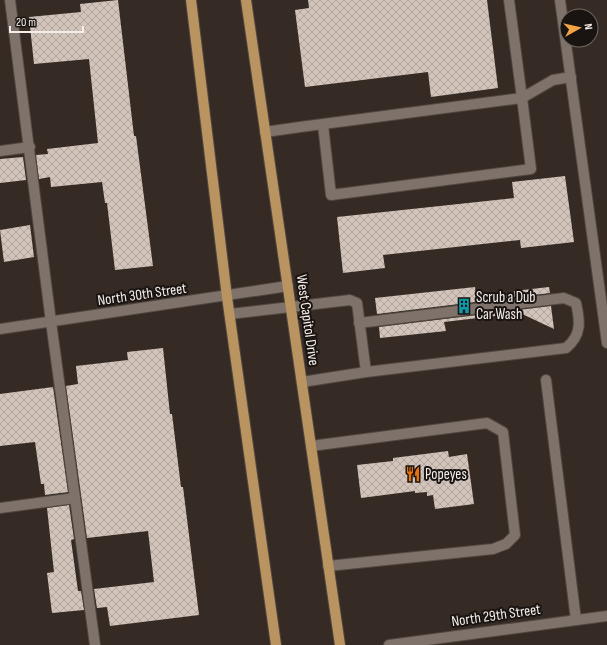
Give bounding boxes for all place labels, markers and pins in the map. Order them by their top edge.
place label: Scrub a Dub Car Wash [476,288,536,324]
building icon: Scrub a Dub Car Wash [455,297,473,315]
restaurant icon: Popeyes [404,465,422,483]
place label: Popeyes [425,465,467,484]

